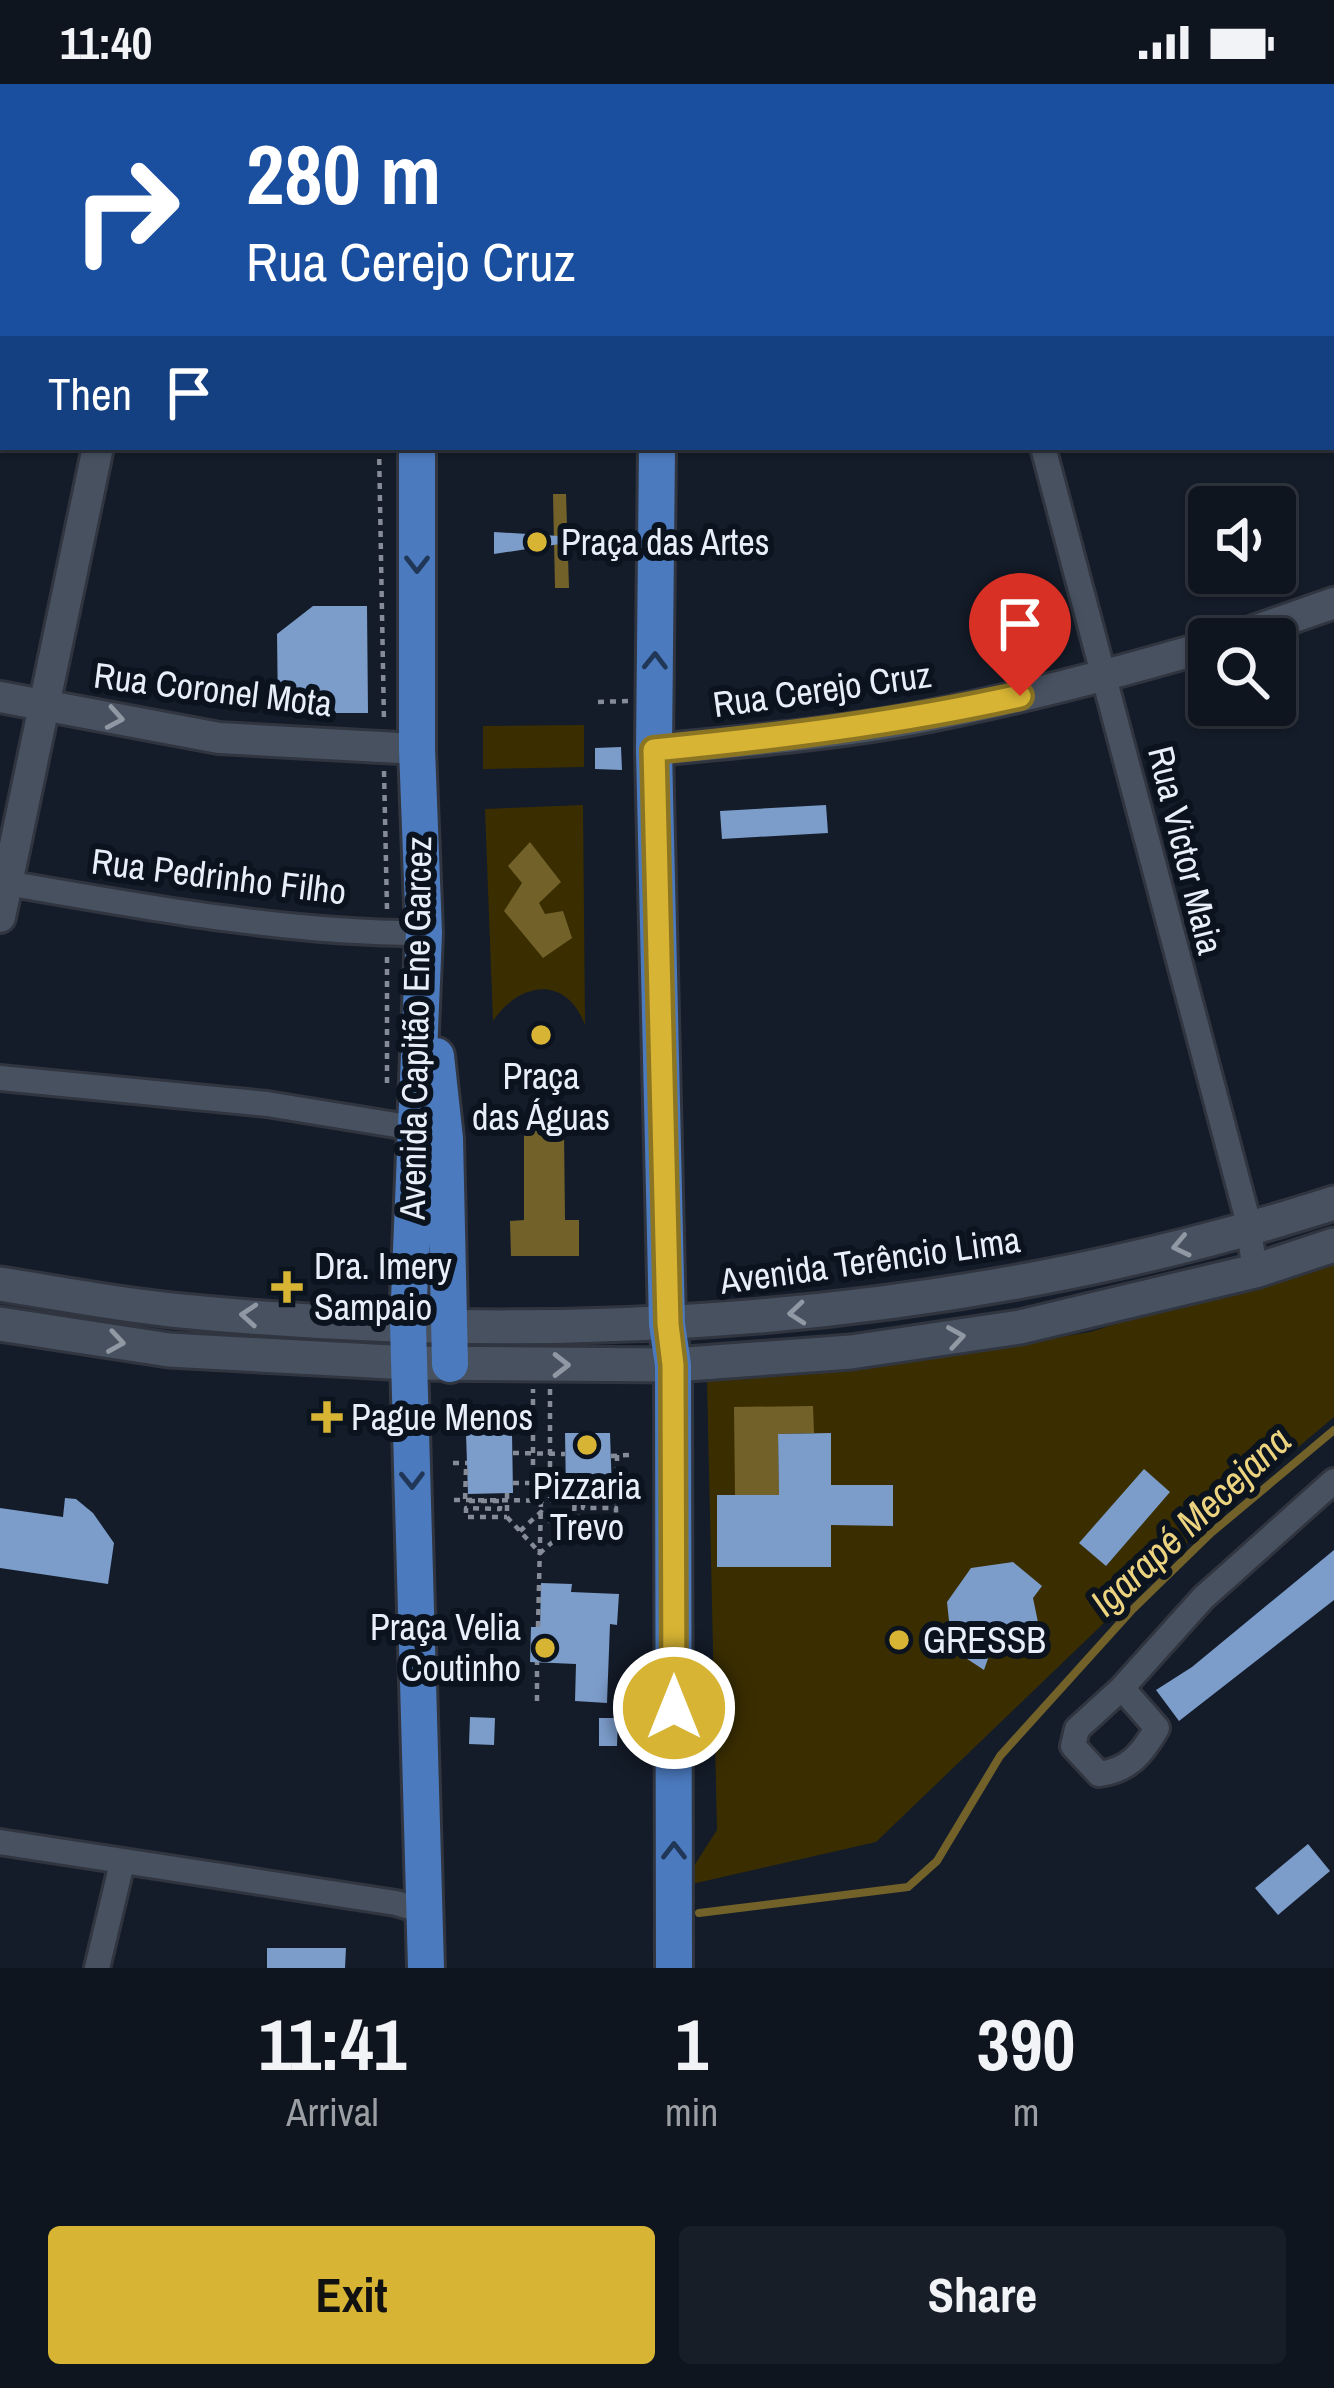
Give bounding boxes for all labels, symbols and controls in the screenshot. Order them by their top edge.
text: 11:40 [60,12,152,73]
text: 280 m [246,117,441,230]
icon: right [48,132,204,288]
text: Rua Cerejo Cruz [246,225,576,298]
icon: arrive [156,360,222,426]
text: Then [48,363,132,424]
map controls [1188,486,1296,726]
button: sound [1188,486,1296,594]
place label: Praça das Artes [561,518,769,566]
marker: Praça das Artes [524,529,550,555]
one-way arrow [404,556,430,574]
pin [969,573,1071,696]
icon: arrive [987,591,1053,657]
button: search [1188,618,1296,726]
street label: Rua Cerejo Cruz [710,650,934,728]
street label: Rua Coronel Mota [91,651,335,727]
one-way arrow [642,651,668,669]
one-way arrow [105,705,125,730]
street label: Rua Victor Maia [1137,741,1235,959]
street label: Avenida Capitão Ene Garcez [388,836,442,1221]
street label: Rua Pedrinho Filho [89,837,349,915]
marker: Praça das Águas [528,1022,554,1048]
place label: Praça das Águas [472,1052,610,1141]
street label: Avenida Terêncio Lima [716,1215,1023,1305]
one-way arrow [1171,1232,1191,1257]
place label: Dra. Imery Sampaio [314,1242,452,1331]
marker: Dra. Imery Sampaio [271,1271,303,1303]
one-way arrow [787,1300,806,1326]
one-way arrow [239,1302,258,1328]
one-way arrow [946,1325,966,1350]
one-way arrow [106,1328,125,1354]
one-way arrow [553,1352,571,1378]
place label: Pague Menos [351,1393,533,1441]
marker: Pague Menos [314,1404,340,1430]
water label: Igarapé Mecejana [1079,1415,1301,1627]
marker: Pizzaria Trevo [574,1432,600,1458]
place label: Pizzaria Trevo [533,1462,641,1551]
one-way arrow [399,1471,425,1490]
place label: Praça Velia Coutinho [370,1603,521,1692]
place label: GRESSB [923,1616,1046,1664]
marker: GRESSB [886,1627,912,1653]
marker: Praça Velia Coutinho [532,1635,558,1661]
position arrow [611,1645,737,1771]
one-way arrow [661,1841,687,1859]
text: 11:41 [259,1995,406,2092]
text: 1 [675,1995,708,2092]
text: 390 [977,1995,1075,2092]
text: Arrival [286,2086,379,2138]
text: min [665,2086,718,2138]
text: m [1013,2086,1039,2138]
button: Exit [48,2226,655,2364]
button: Share [679,2226,1286,2364]

